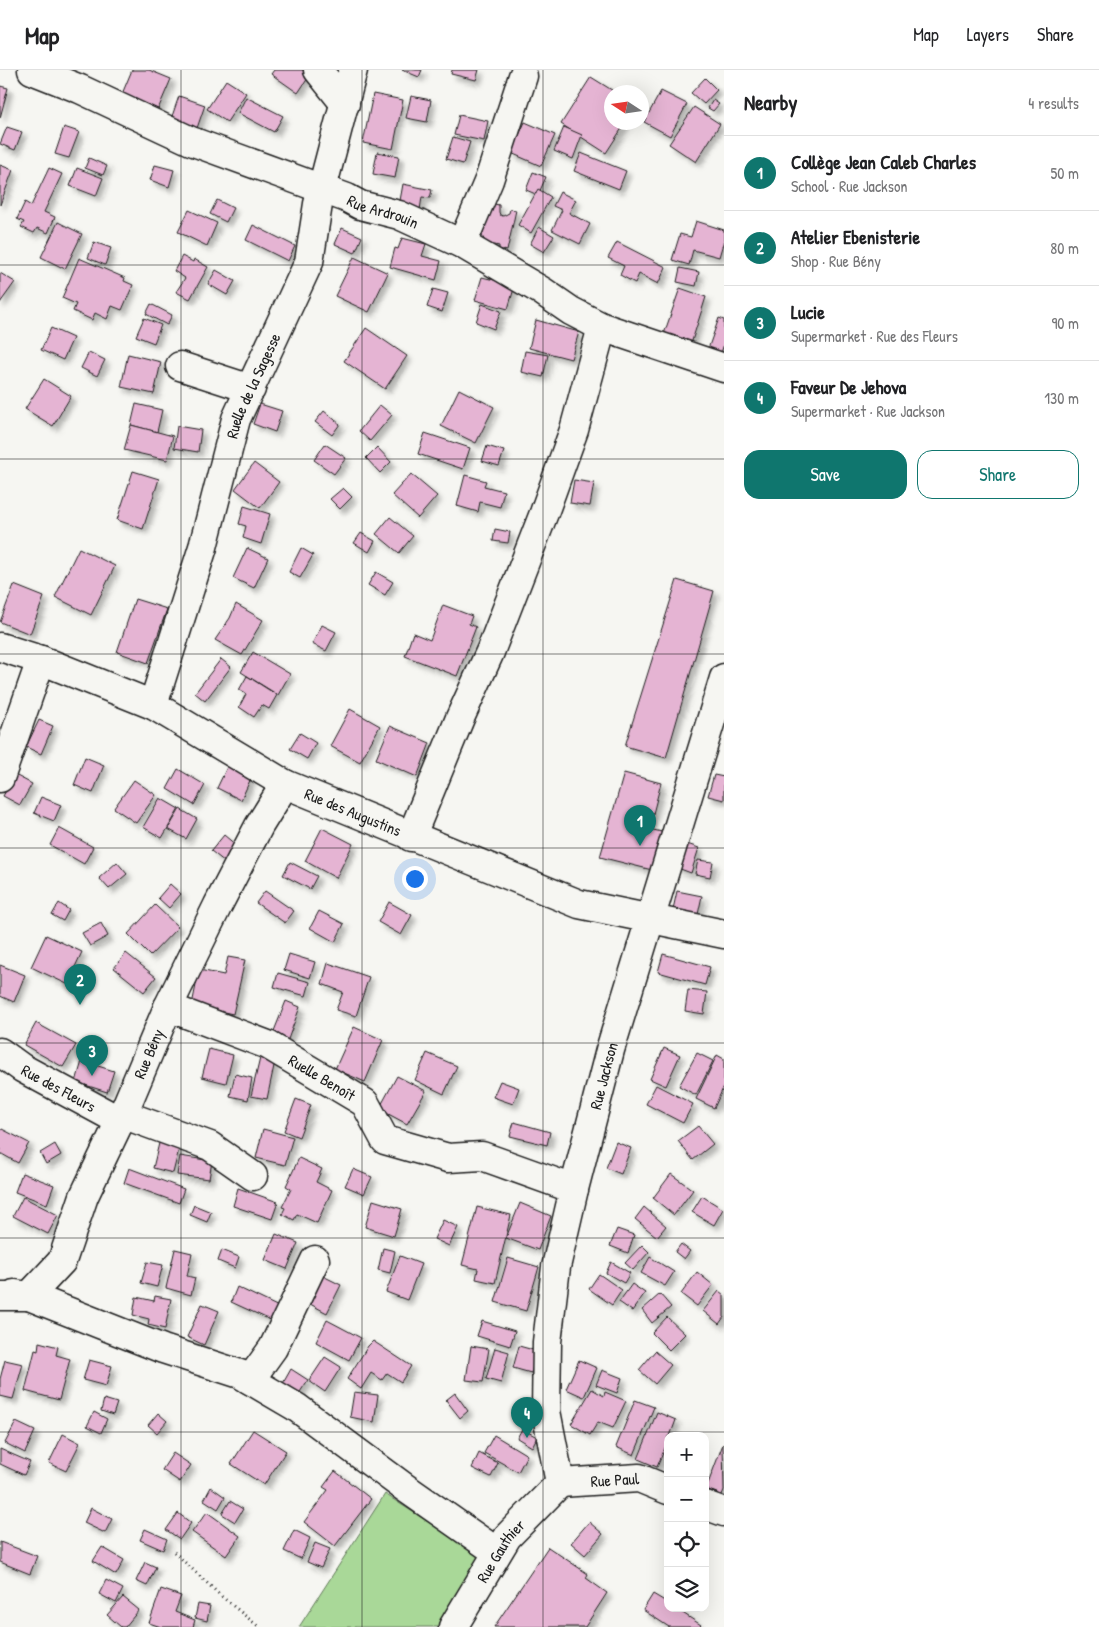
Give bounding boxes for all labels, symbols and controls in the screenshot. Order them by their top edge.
text: Map [25,19,59,51]
text: Map [913,22,939,47]
text: Layers [967,22,1009,47]
text: Share [1037,22,1074,47]
north arrow [604,85,649,130]
text: Nearby [744,88,797,117]
text: 4 results [1028,92,1079,114]
text: Collège Jean Caleb Charles [791,149,976,175]
text: 1 [757,162,763,184]
text: 50 m [1051,162,1079,184]
text: School · Rue Jackson [791,175,908,197]
street label: Rue Ardrouin [343,189,422,234]
text: Atelier Ebenisterie [791,224,920,250]
text: 2 [756,237,764,259]
text: 80 m [1050,237,1079,259]
text: Shop · Rue Bény [791,250,881,272]
text: Lucie [791,299,825,325]
text: 3 [756,312,764,334]
text: 90 m [1051,312,1079,334]
text: Supermarket · Rue des Fleurs [791,325,958,347]
street label: Ruelle de la Sagesse [220,329,286,441]
text: Faveur De Jehova [791,374,906,400]
text: 4 [757,387,763,409]
text: 130 m [1044,387,1079,409]
text: Supermarket · Rue Jackson [791,400,945,422]
button: Save [744,450,907,499]
button: Share [917,450,1079,499]
street label: Rue des Augustins [301,782,405,841]
pin: 1 [624,805,656,846]
your location [402,866,428,892]
pin: 2 [64,964,96,1005]
street label: Rue Bény [128,1025,169,1082]
pin: 3 [76,1035,108,1076]
street label: Rue Jackson [584,1039,623,1112]
street label: Ruelle Benoît [285,1049,360,1106]
street label: Rue des Fleurs [18,1059,100,1117]
pin: 4 [511,1397,543,1438]
map controls [664,1432,709,1612]
button: + [664,1432,709,1477]
street label: Rue Paul [590,1467,640,1492]
button: − [664,1477,709,1522]
street label: Rue Gauthier [471,1514,530,1587]
button: locate [664,1522,709,1567]
button: layers [664,1567,709,1612]

